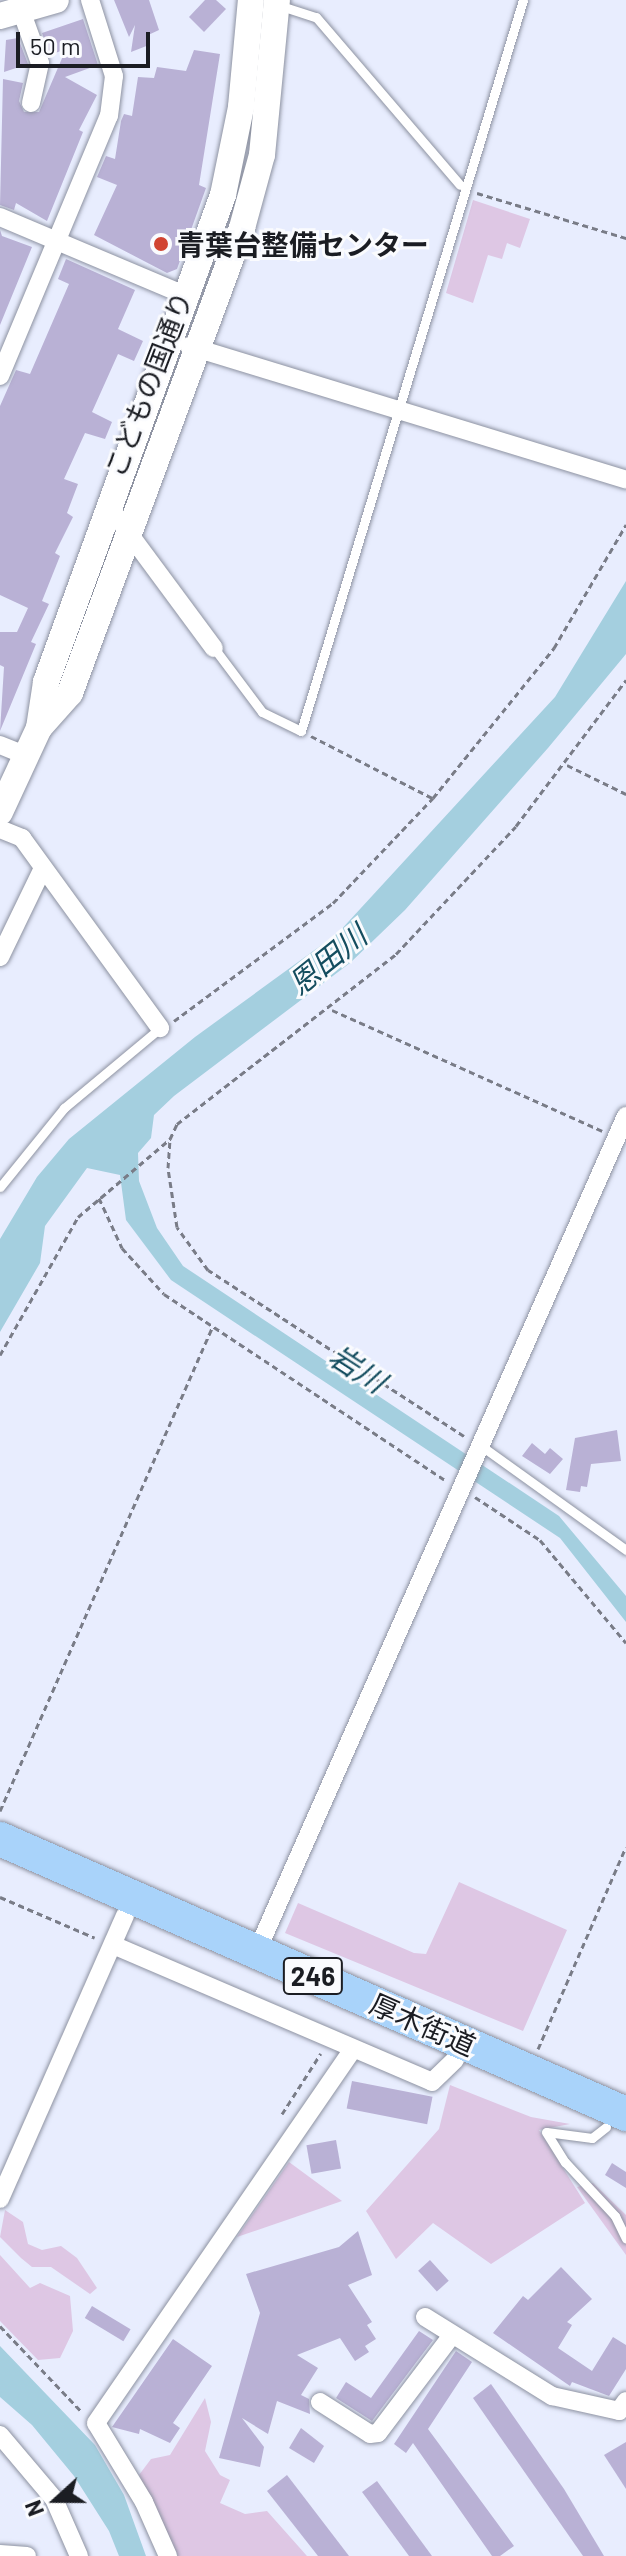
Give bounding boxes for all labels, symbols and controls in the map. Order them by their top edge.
scale bar [20,16,154,66]
text: 50 m [30,31,81,60]
place label: 青葉台整備センター [177,227,429,261]
marker: 青葉台整備センター [152,235,170,253]
street label: こどもの国通り [97,286,199,482]
water label: 恩田川 [281,917,373,1001]
water label: 岩川 [323,1337,393,1399]
road number: 246 [281,1954,345,1998]
street label: 厚木街道 [365,1986,481,2062]
north arrow [16,2460,96,2540]
text: N [19,2497,48,2520]

